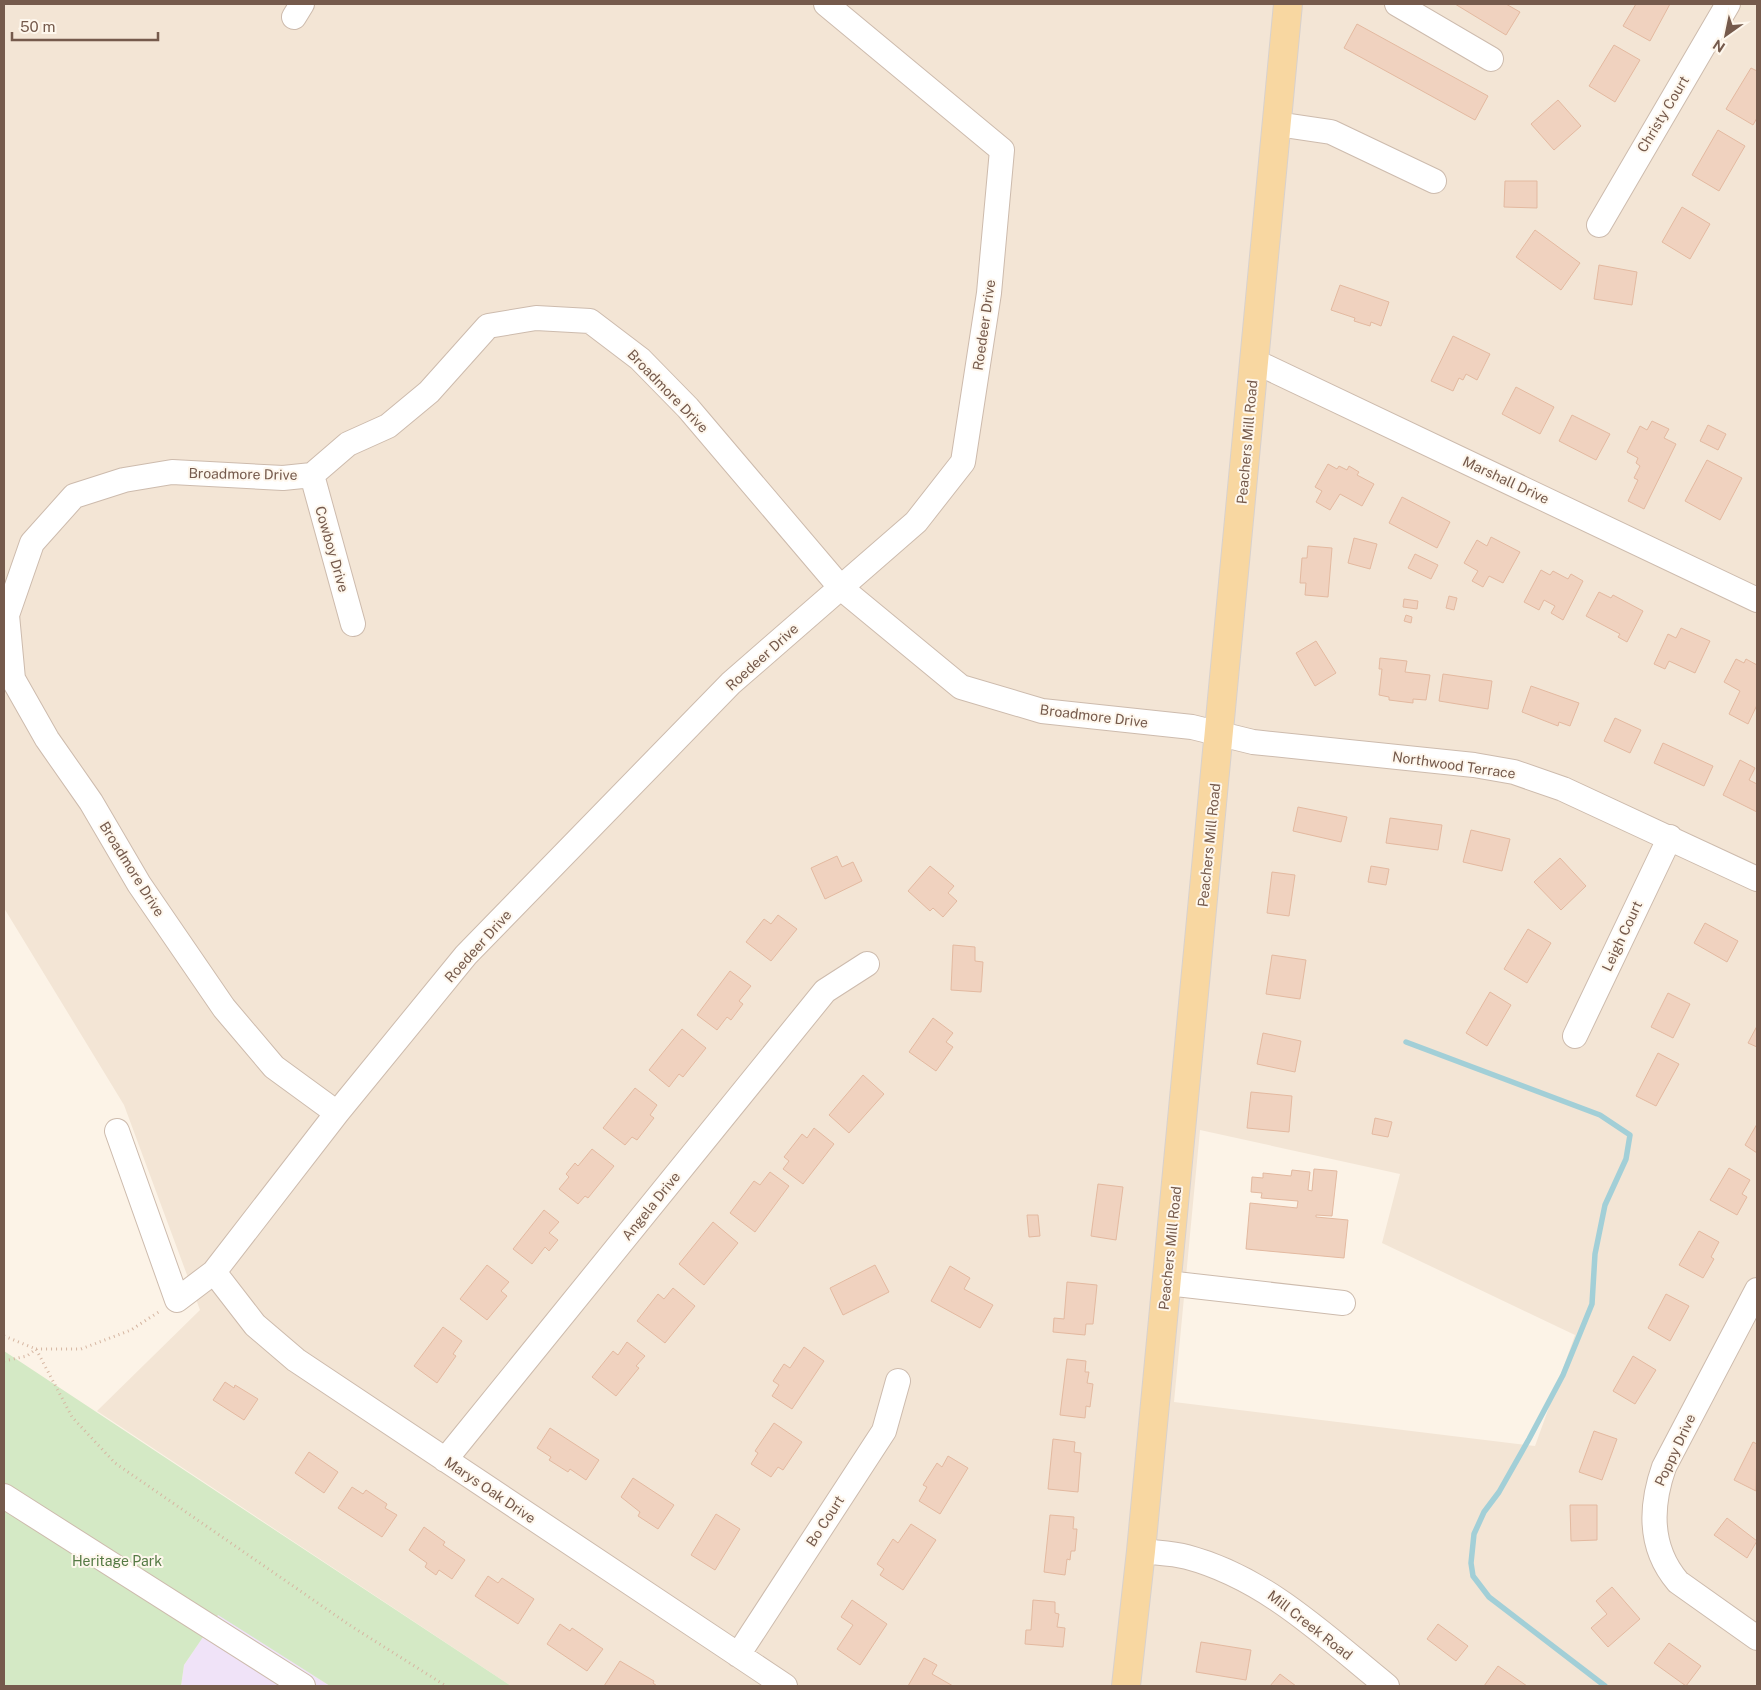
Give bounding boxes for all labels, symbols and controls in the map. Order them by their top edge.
scale bar [12,10,159,42]
north arrow [1701,10,1751,60]
text: 50 m [20,18,55,35]
text: N [1710,36,1728,56]
street label: Christy Court [1634,73,1692,155]
street label: Roedeer Drive [970,278,998,372]
street label: Broadmore Drive [624,346,712,436]
street label: Peachers Mill Road [1234,379,1260,505]
street label: Marshall Drive [1460,453,1552,507]
street label: Broadmore Drive [188,465,298,483]
street label: Cowboy Drive [312,504,352,594]
street label: Roedeer Drive [723,620,801,694]
street label: Broadmore Drive [1039,701,1149,731]
street label: Northwood Terrace [1391,748,1517,782]
street label: Peachers Mill Road [1195,782,1223,908]
street label: Broadmore Drive [96,819,168,919]
street label: Leigh Court [1599,898,1645,974]
street label: Roedeer Drive [441,907,515,985]
street label: Angela Drive [619,1169,683,1243]
street label: Peachers Mill Road [1156,1185,1184,1311]
street label: Poppy Drive [1651,1411,1699,1489]
street label: Marys Oak Drive [442,1454,539,1526]
street label: Bo Court [803,1493,847,1549]
park label: Heritage Park [72,1553,162,1569]
street label: Mill Creek Road [1265,1587,1355,1663]

